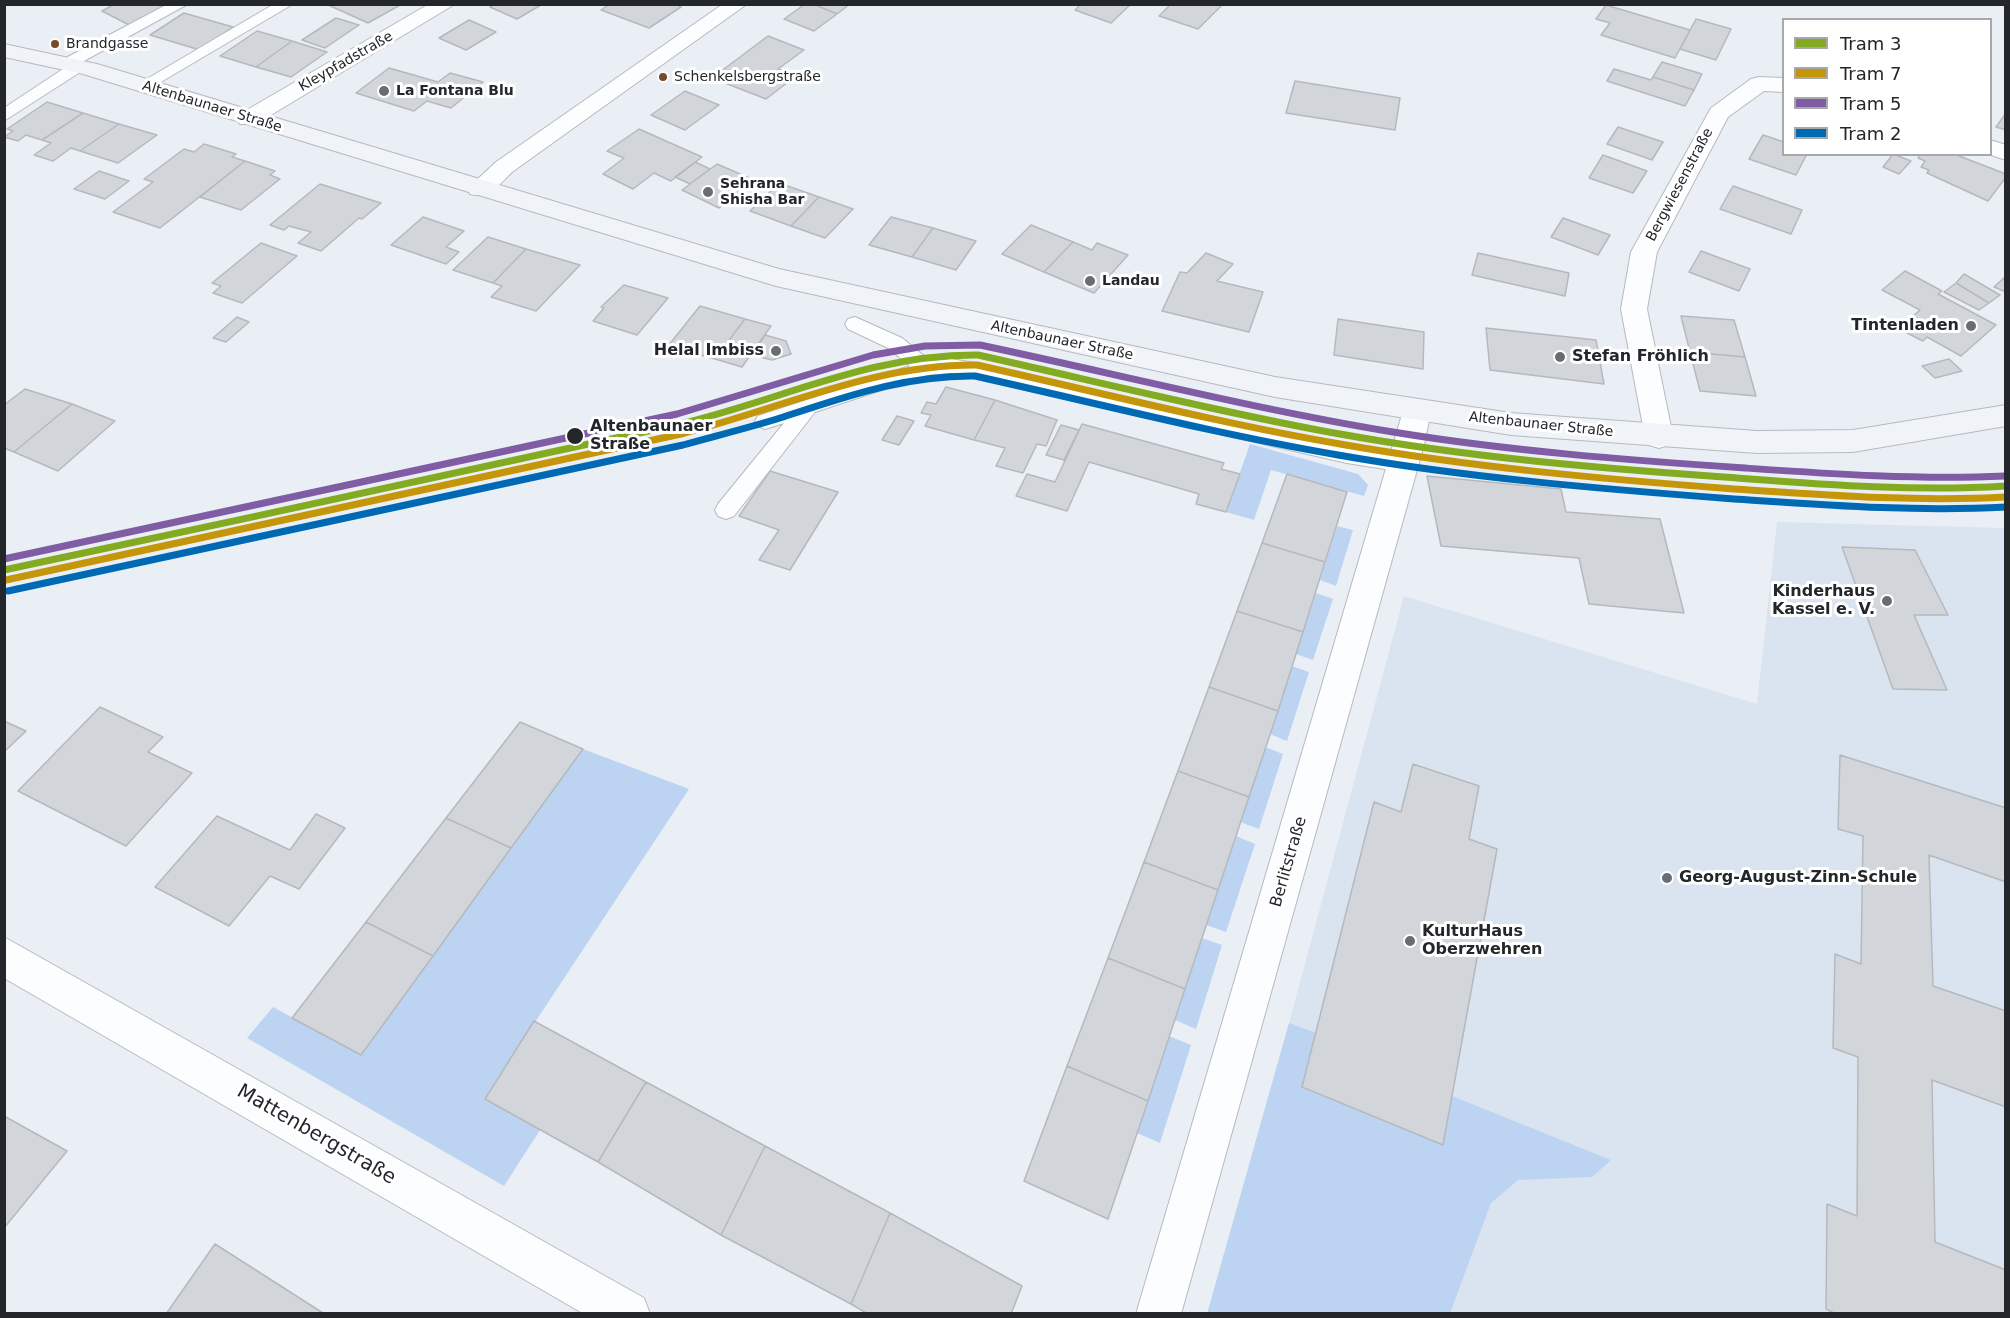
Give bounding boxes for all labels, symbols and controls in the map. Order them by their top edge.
legend [1782,18,1992,156]
street label: Kleypfadstraße [296,28,396,96]
text: Tram 3 [1840,33,1902,54]
place label: Brandgasse [66,36,148,52]
marker: Brandgasse [49,38,61,50]
text: Tram 7 [1840,63,1902,84]
place label: Schenkelsbergstraße [674,69,821,85]
marker: Schenkelsbergstraße [657,71,669,83]
street label: Altenbaunaer Straße [140,78,284,136]
place label: La Fontana Blu [396,83,514,99]
marker: La Fontana Blu [377,84,391,98]
text: Tram 5 [1840,93,1902,114]
text: Tram 2 [1840,123,1902,144]
street label: Bergwiesenstraße [1643,125,1717,245]
place label: Sehrana Shisha Bar [720,176,804,208]
marker: Sehrana Shisha Bar [701,185,715,199]
place label: Landau [1102,273,1160,289]
marker: Landau [1083,274,1097,288]
place label: Tintenladen [1851,316,1959,336]
street label: Altenbaunaer Straße [989,318,1135,364]
marker: Tintenladen [1964,319,1978,333]
place label: Helal Imbiss [654,341,764,361]
marker: Helal Imbiss [769,344,783,358]
place label: Stefan Fröhlich [1572,347,1709,367]
marker: Stefan Fröhlich [1553,350,1567,364]
street label: Altenbaunaer Straße [1468,409,1614,441]
place label: Altenbaunaer Straße [590,417,712,455]
marker: Altenbaunaer Straße [565,426,585,446]
place label: Kinderhaus Kassel e. V. [1772,582,1875,620]
marker: Kinderhaus Kassel e. V. [1880,594,1894,608]
street label: Berlitstraße [1267,814,1311,910]
place label: Georg-August-Zinn-Schule [1679,868,1917,888]
marker: Georg-August-Zinn-Schule [1660,871,1674,885]
place label: KulturHaus Oberzwehren [1422,922,1542,960]
marker: KulturHaus Oberzwehren [1403,934,1417,948]
street label: Mattenbergstraße [232,1080,400,1190]

